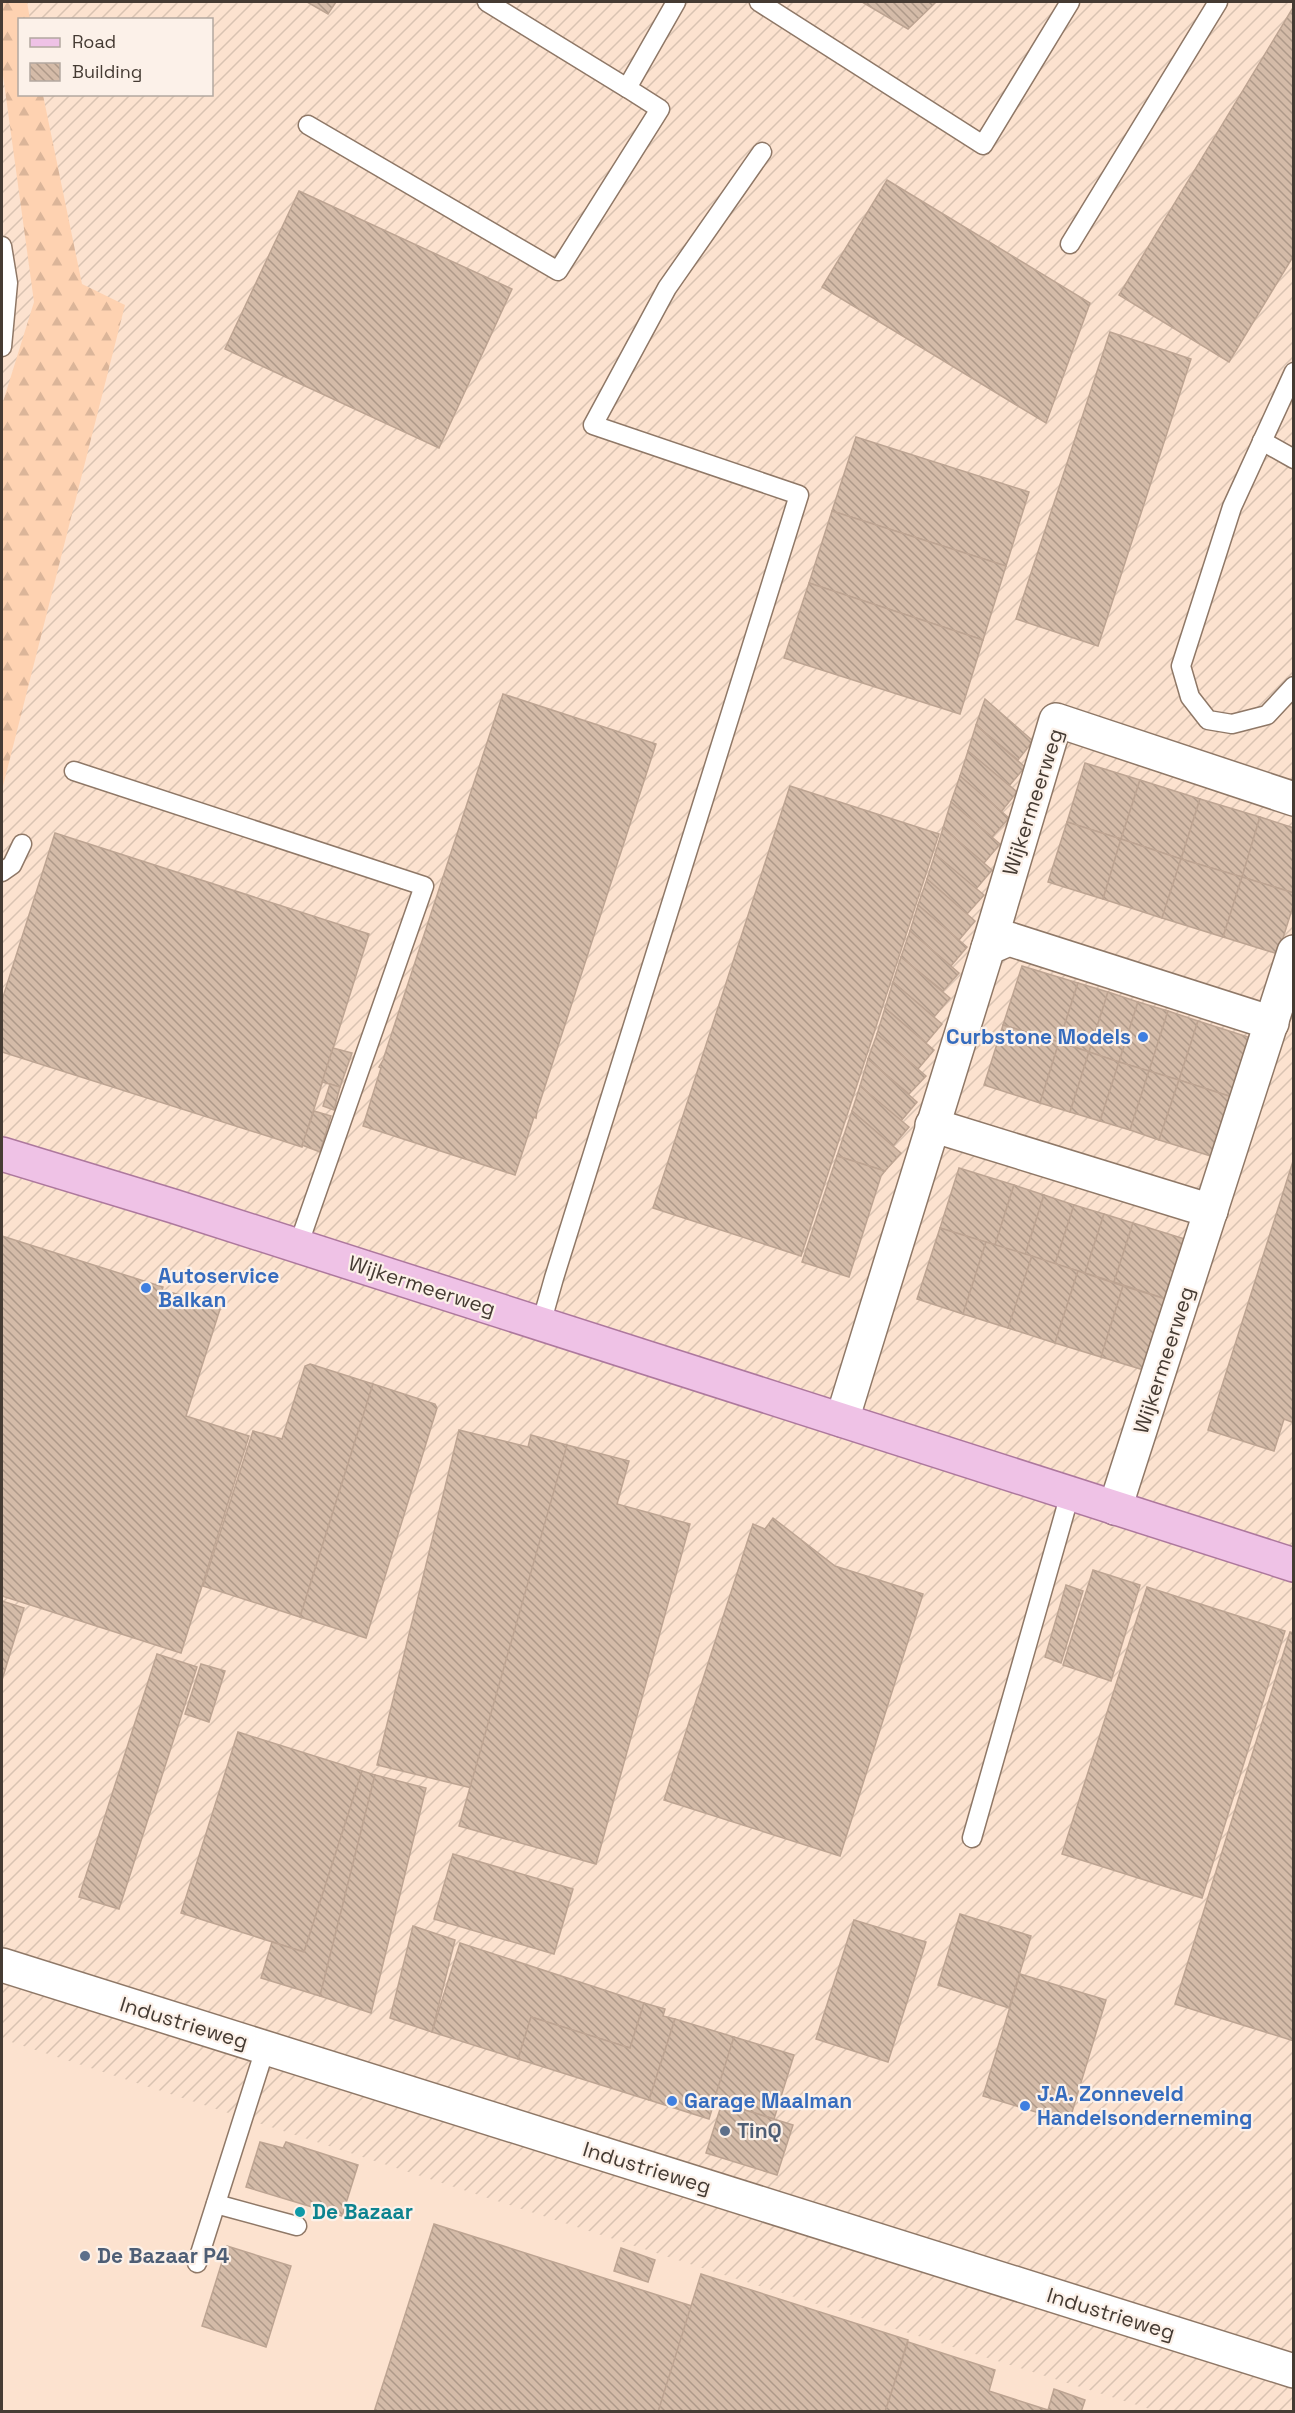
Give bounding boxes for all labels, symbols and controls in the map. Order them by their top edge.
legend [18,18,213,96]
text: Road [72,30,116,53]
text: Building [72,60,142,83]
street label: Wijkermeerweg [996,725,1069,879]
place label: Curbstone Models [946,1023,1131,1050]
marker: Curbstone Models [1136,1030,1150,1044]
street label: Wijkermeerweg [345,1249,499,1322]
place label: Autoservice Balkan [158,1262,279,1313]
marker: Autoservice Balkan [139,1281,153,1295]
street label: Wijkermeerweg [1127,1283,1200,1437]
street label: Industrieweg [117,1990,252,2055]
place label: J.A. Zonneveld Handelsonderneming [1037,2080,1252,2131]
place label: Garage Maalman [684,2087,852,2114]
marker: Garage Maalman [665,2094,679,2108]
marker: J.A. Zonneveld Handelsonderneming [1018,2099,1032,2113]
place label: TinQ [737,2117,782,2144]
marker: TinQ [718,2124,732,2138]
street label: Industrieweg [580,2135,715,2200]
place label: De Bazaar [312,2198,413,2225]
marker: De Bazaar [293,2205,307,2219]
place label: De Bazaar P4 [97,2242,229,2269]
marker: De Bazaar P4 [78,2249,92,2263]
street label: Industrieweg [1044,2281,1179,2346]

